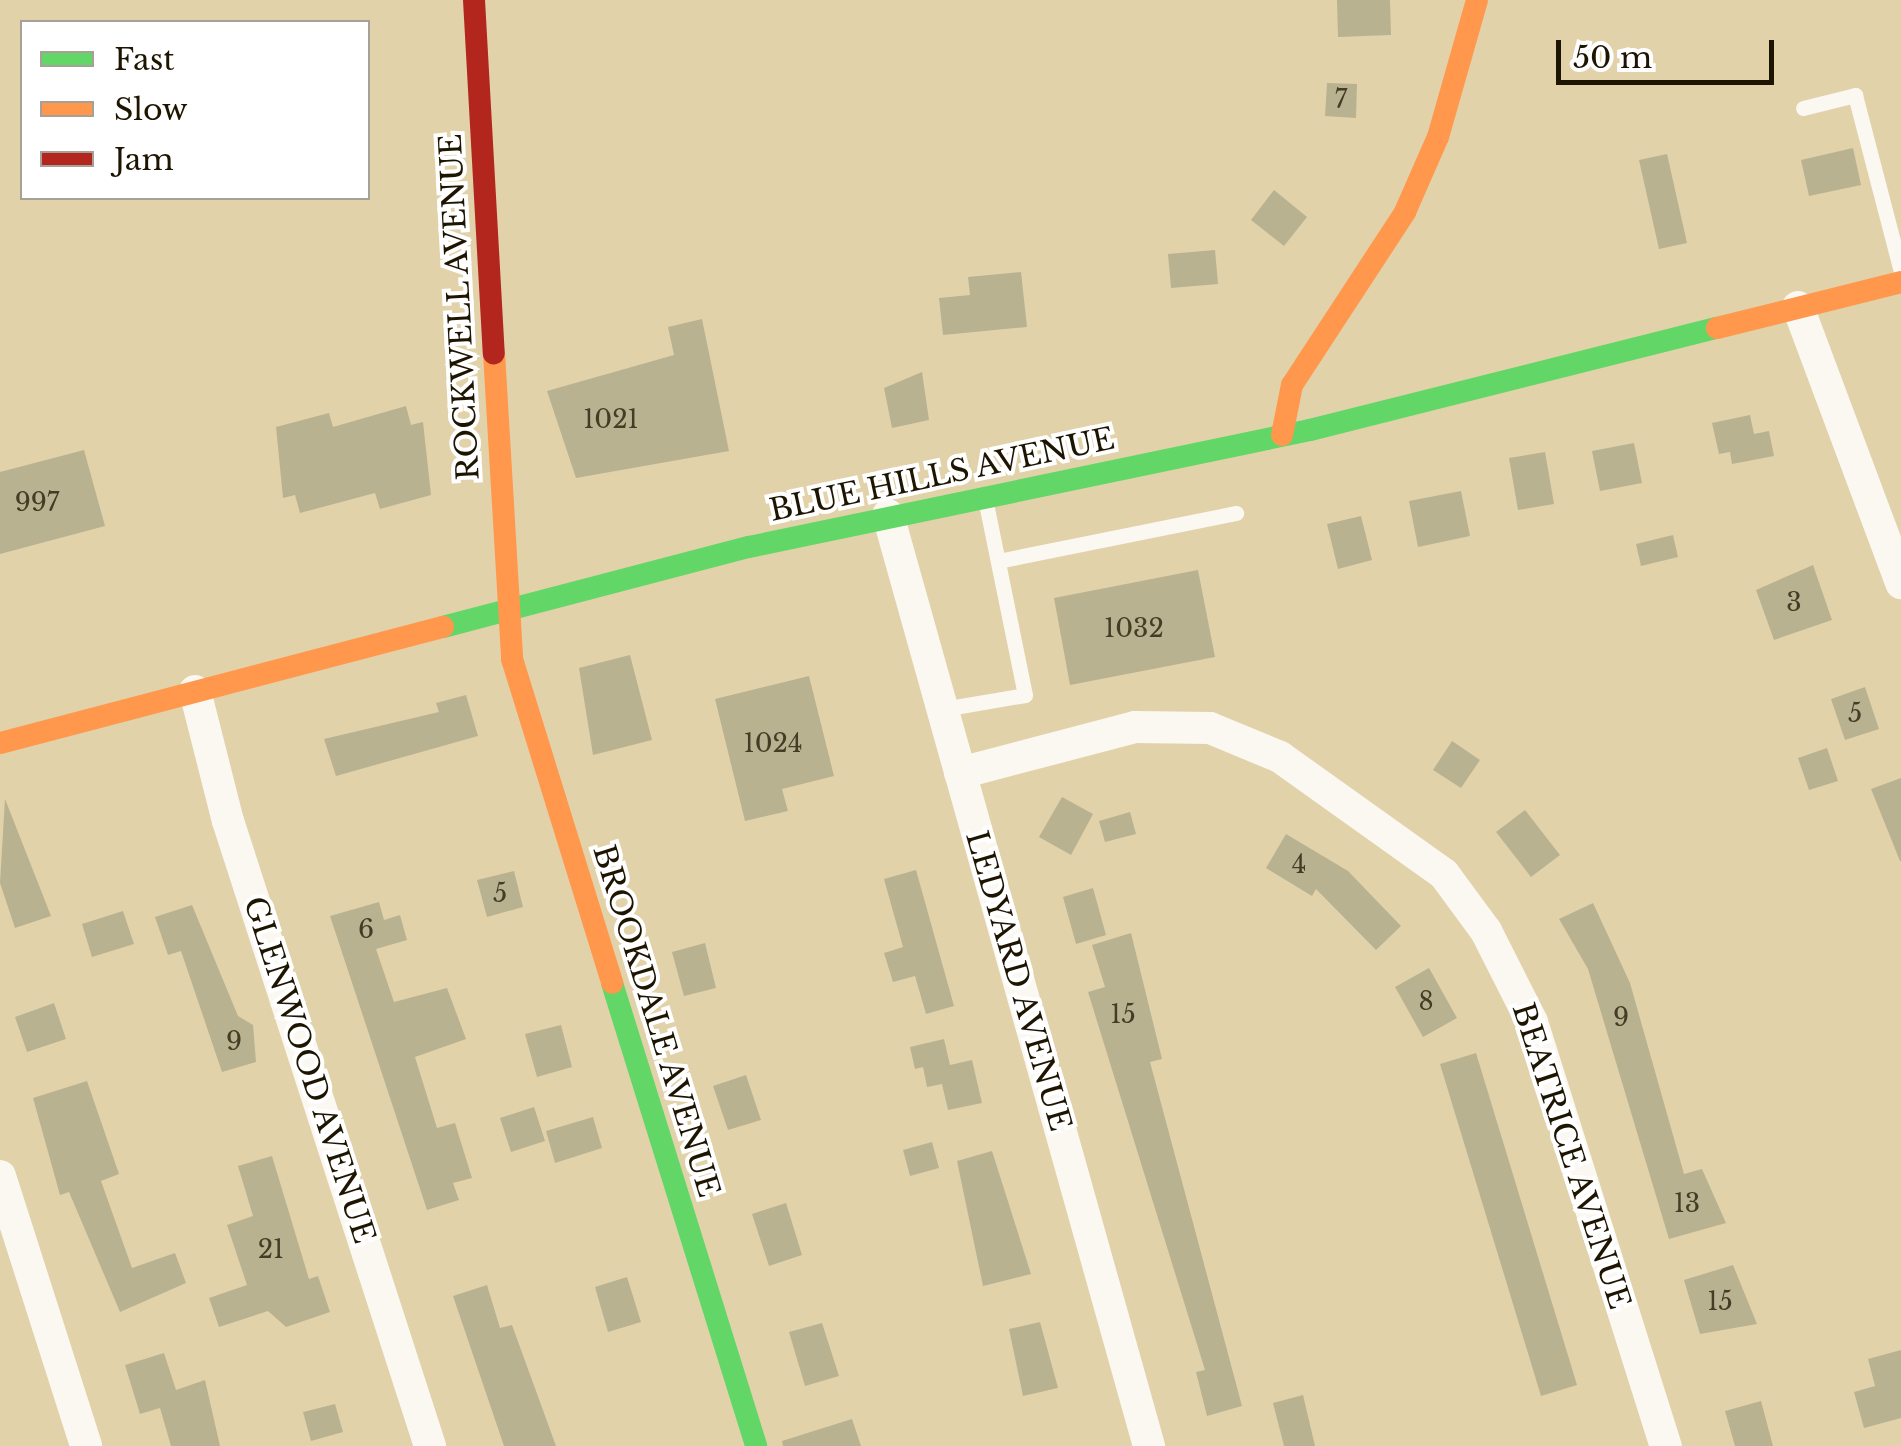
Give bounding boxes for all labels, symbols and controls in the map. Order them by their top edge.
legend [20,20,370,200]
scale bar [1561,20,1778,82]
text: 50 m [1573,39,1652,76]
text: Fast [114,41,175,78]
house number: 7 [1335,85,1347,115]
text: Slow [114,91,188,128]
street label: ROCKWELL AVENUE [433,132,487,482]
text: Jam [114,141,174,178]
house number: 1021 [583,405,639,435]
street label: BLUE HILLS AVENUE [766,421,1118,529]
house number: 997 [15,488,59,518]
house number: 3 [1786,588,1802,618]
house number: 1032 [1104,614,1164,644]
house number: 5 [1848,699,1862,729]
house number: 1024 [743,729,803,759]
street label: LEDYARD AVENUE [958,826,1078,1136]
street label: BROOKDALE AVENUE [585,840,727,1202]
house number: 4 [1292,850,1306,880]
house number: 5 [493,879,507,909]
street label: GLENWOOD AVENUE [236,892,382,1248]
house number: 6 [358,915,374,945]
house number: 8 [1418,987,1434,1017]
street label: BEATRICE AVENUE [1504,998,1638,1314]
house number: 15 [1110,1000,1136,1030]
house number: 9 [1613,1003,1629,1033]
house number: 9 [226,1027,242,1057]
house number: 13 [1674,1189,1700,1219]
house number: 21 [258,1235,284,1265]
house number: 15 [1707,1287,1733,1317]

